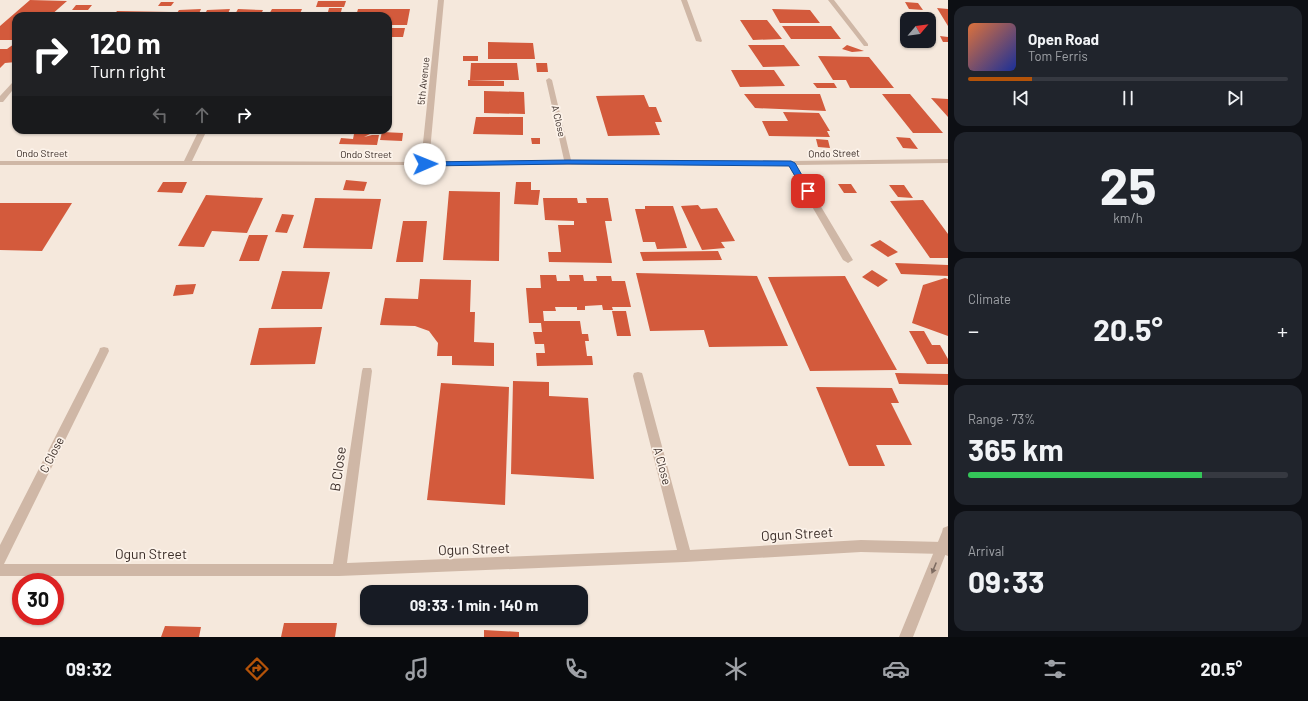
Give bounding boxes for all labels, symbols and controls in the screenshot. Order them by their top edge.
north arrow [900,12,936,48]
map controls [900,12,936,48]
text: 120 m [90,26,161,60]
icon: right [24,28,76,80]
text: Open Road [1028,30,1099,48]
text: Tom Ferris [1028,48,1088,64]
street label: 5th Avenue [415,57,431,105]
text: Turn right [90,60,166,82]
icon: previous [1010,87,1032,109]
icon: pause [1117,87,1139,109]
icon: next [1224,87,1246,109]
icon: left [149,104,171,126]
icon: ahead [191,104,213,126]
icon: right [233,104,255,126]
street label: A Close [550,104,568,138]
position arrow [404,143,446,185]
street label: Ondo Street [16,147,68,159]
street label: Ondo Street [808,147,860,159]
street label: Ondo Street [340,148,392,160]
text: 25 [1099,153,1157,215]
pin [791,174,825,208]
icon: arrive [797,180,819,202]
text: km/h [1113,210,1143,226]
text: Climate [968,291,1011,307]
text: 20.5° [1093,311,1163,347]
text: − [968,317,979,343]
text: + [1277,317,1288,343]
text: Range · 73% [968,411,1035,427]
text: 365 km [968,431,1064,467]
street label: C Close [36,434,66,475]
street label: B Close [326,445,349,492]
street label: A Close [651,445,675,486]
street label: Ogun Street [761,523,833,544]
street label: Ogun Street [438,539,510,558]
text: Arrival [968,543,1004,559]
street label: Ogun Street [115,545,187,562]
one-way arrow [931,563,937,574]
text: 09:33 [968,563,1044,599]
speed limit sign: 30 [12,573,64,625]
text: 09:33 · 1 min · 140 m [410,596,538,614]
icon: directions [243,655,271,683]
icon: music [403,655,431,683]
icon: phone [562,655,590,683]
icon: climate [722,655,750,683]
icon: car [882,655,910,683]
icon: filters [1041,655,1069,683]
text: 09:32 [66,658,112,680]
text: 20.5° [1201,658,1242,680]

